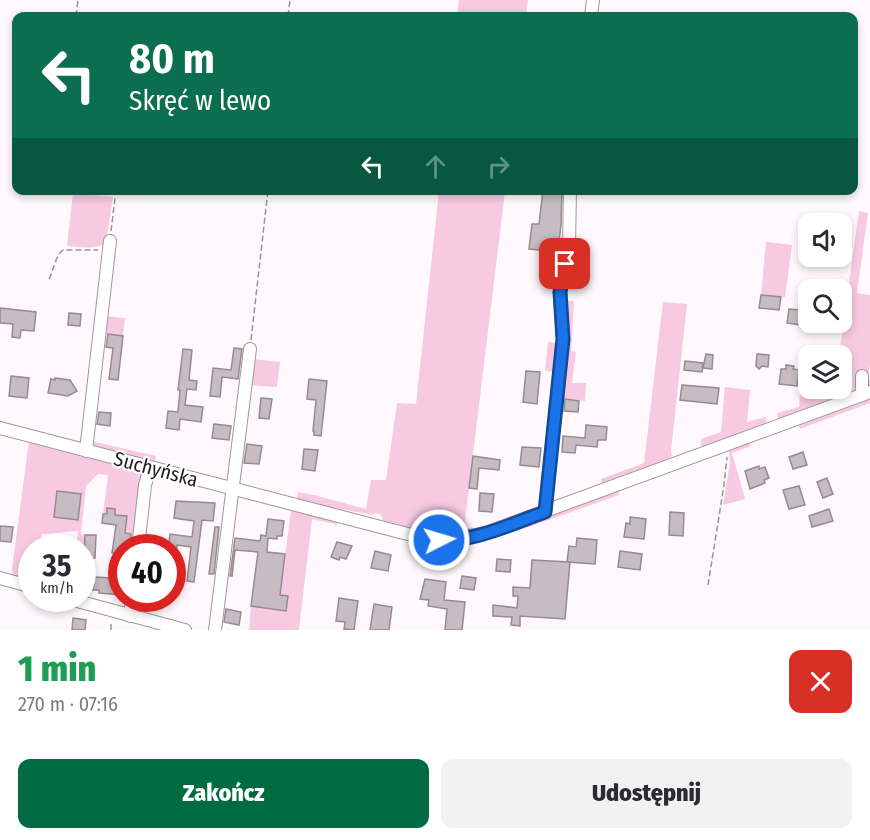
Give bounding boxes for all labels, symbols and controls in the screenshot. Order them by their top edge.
text: 80 m [129,34,215,84]
icon: left [30,36,108,114]
text: Skręć w lewo [129,85,271,117]
icon: left [356,150,389,183]
icon: ahead [419,150,452,183]
icon: right [482,150,515,183]
map controls [798,213,852,399]
button: sound [798,213,852,267]
pin [539,238,590,289]
icon: arrive [548,247,581,280]
button: search [798,279,852,333]
button: layers [798,345,852,399]
street label: Suchyńska [111,446,201,492]
position arrow [407,508,471,572]
speed limit sign: 40 [108,534,186,612]
text: 35 [43,548,71,584]
text: km/h [40,579,74,597]
text: 1 min [18,647,96,691]
button: close [789,650,852,713]
text: 270 m · 07:16 [18,692,118,716]
button: Zakończ [18,759,429,828]
button: Udostępnij [441,759,852,828]

